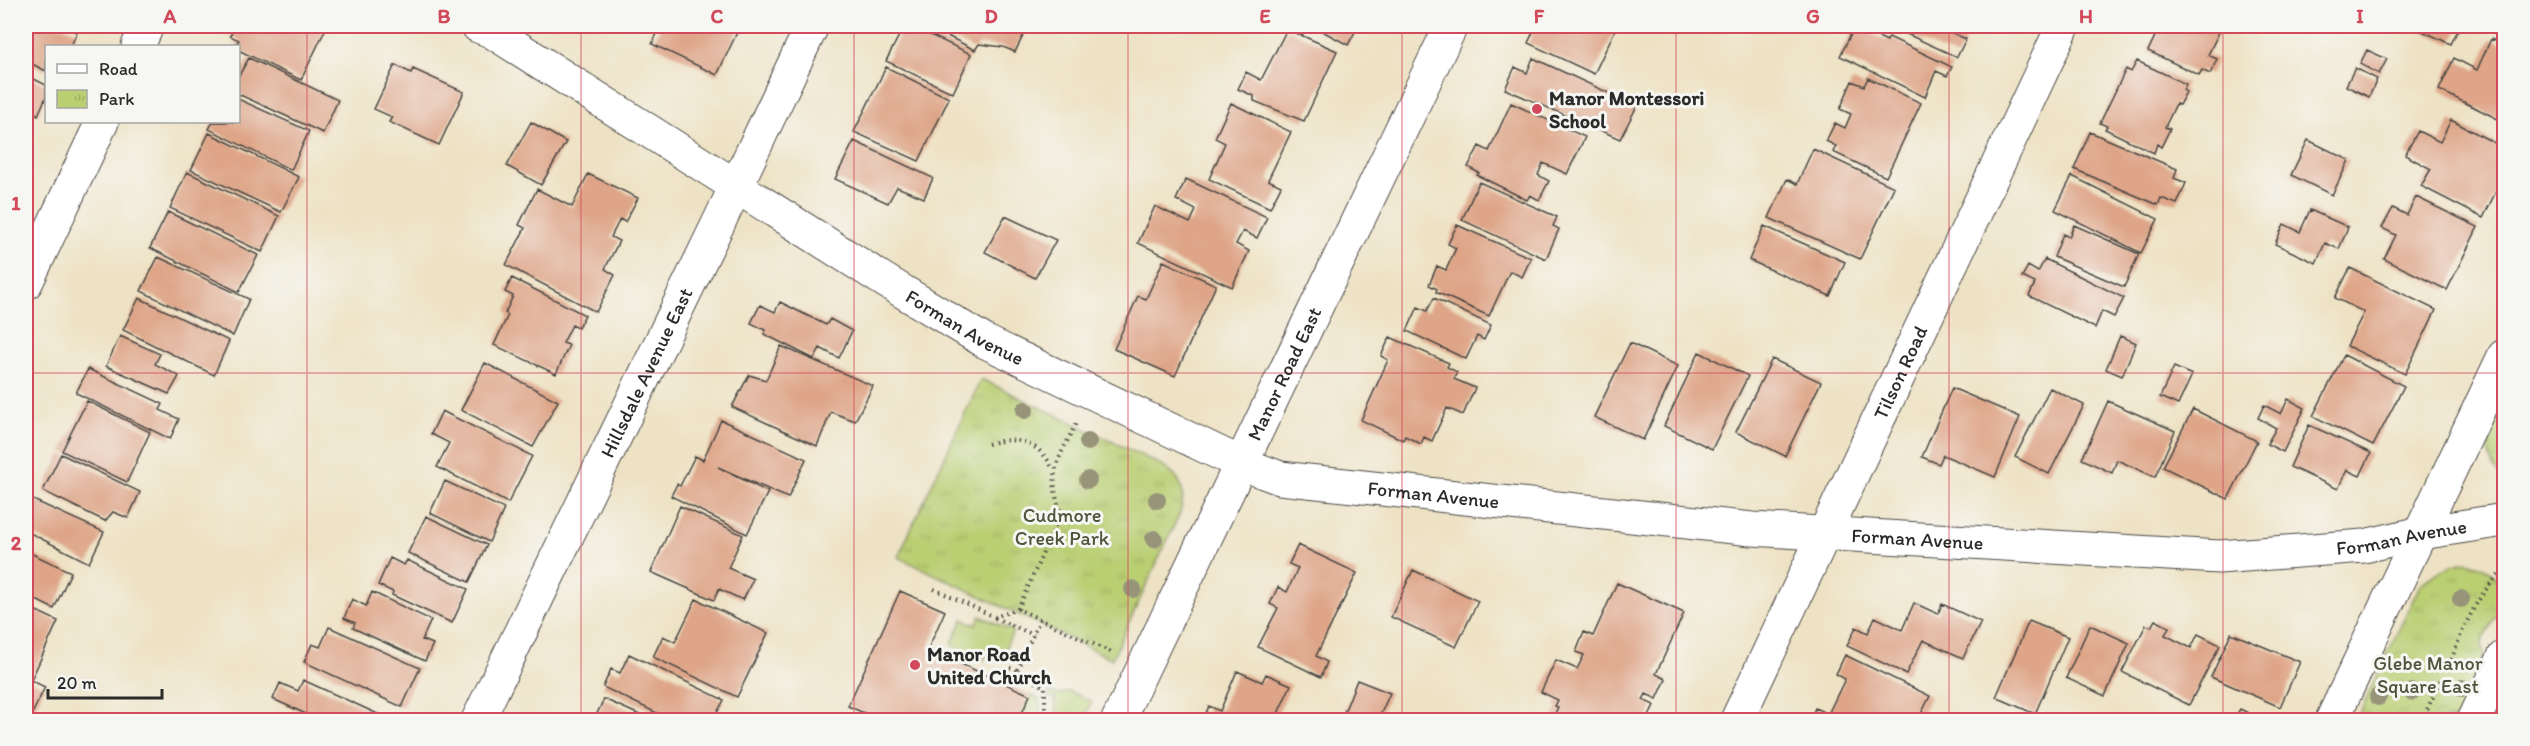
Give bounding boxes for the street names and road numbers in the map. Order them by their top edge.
street label: Hillsdale Avenue East [595,284,697,461]
street label: Forman Avenue [901,284,1028,370]
street label: Manor Road East [1242,303,1327,445]
street label: Tilson Road [1868,322,1933,423]
street label: Forman Avenue [1366,476,1501,514]
street label: Forman Avenue [2335,514,2468,560]
street label: Forman Avenue [1851,523,1984,555]

